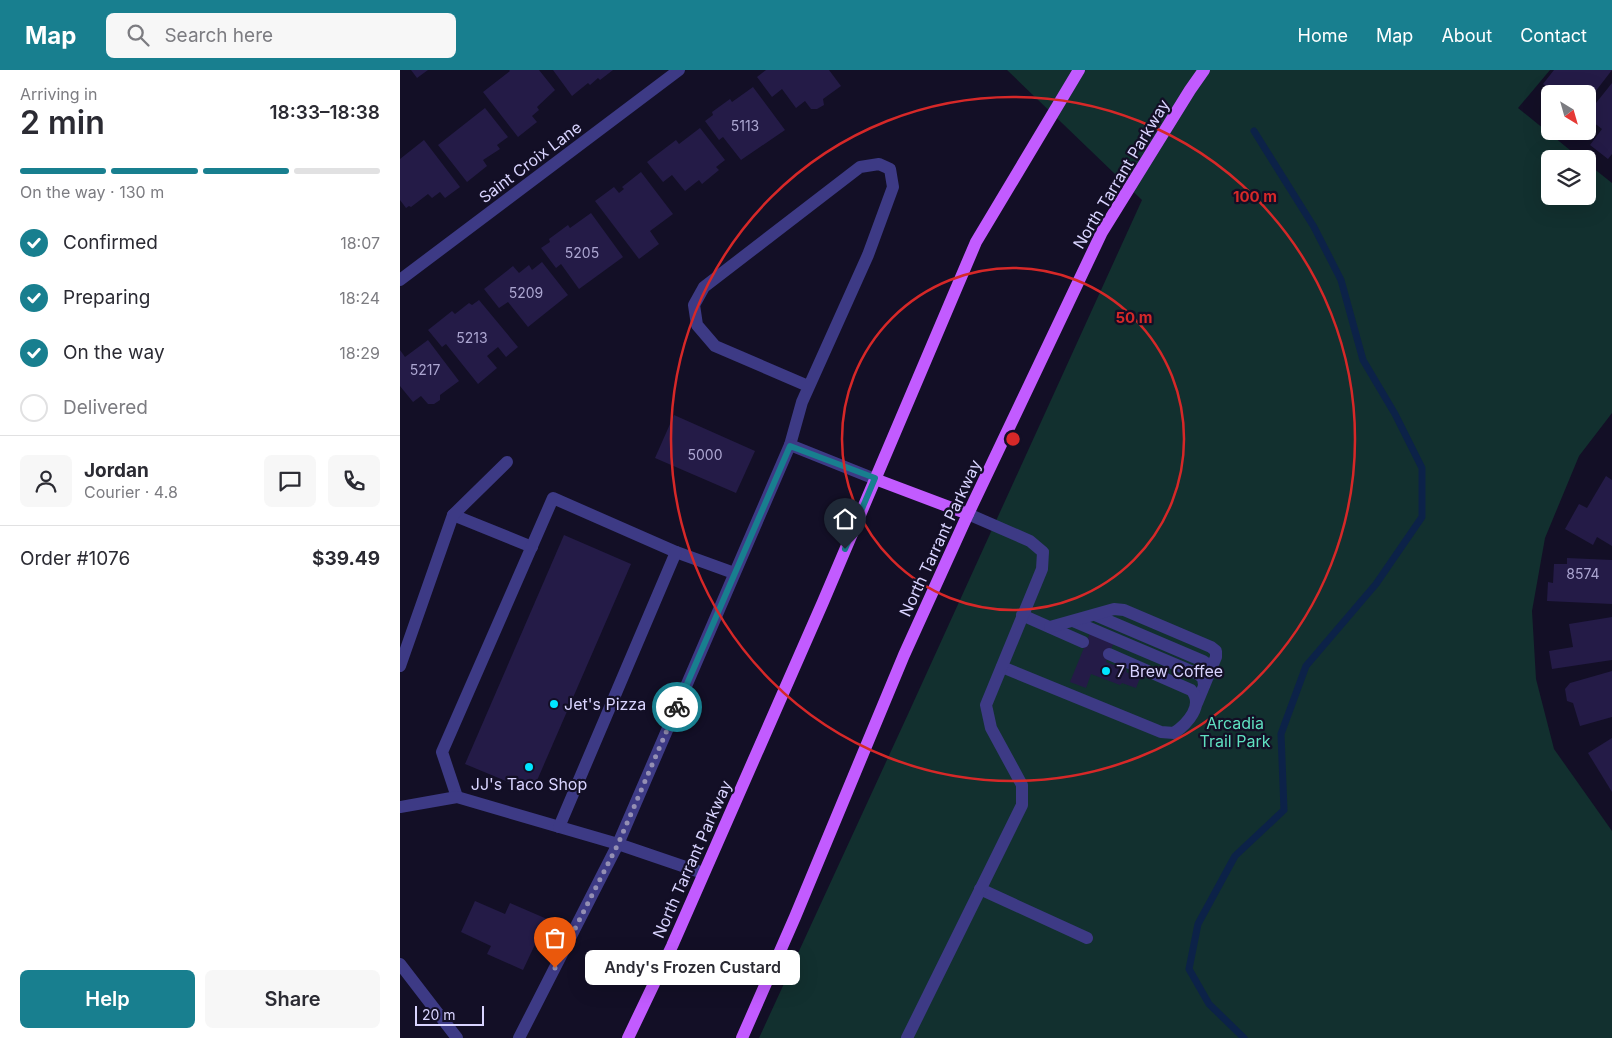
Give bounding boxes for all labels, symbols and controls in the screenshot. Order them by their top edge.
search box [106,13,456,58]
text: Map [25,21,76,50]
icon: search [124,21,152,49]
text: Search here [164,24,273,47]
text: Home [1298,25,1348,46]
text: Map [1376,25,1413,46]
text: About [1441,25,1492,46]
text: Contact [1520,25,1587,46]
text: Arriving in [20,84,97,104]
north arrow [1541,85,1596,140]
map controls [1541,85,1596,205]
street label: North Tarrant Parkway [1068,96,1174,252]
text: 18:33–18:38 [270,101,380,124]
text: 2 min [20,103,105,142]
street label: Saint Croix Lane [475,117,585,207]
house number: 5113 [731,117,759,134]
button: layers [1541,150,1596,205]
text: On the way · 130 m [20,182,164,202]
text: 100 m [1233,187,1277,206]
icon: check [20,229,48,257]
text: Confirmed [63,231,158,254]
text: 18:07 [340,233,380,253]
house number: 5205 [565,244,599,261]
icon: check [20,284,48,312]
house number: 5209 [509,284,543,301]
text: Preparing [63,286,150,309]
text: 18:24 [339,288,380,308]
text: 50 m [1116,308,1152,327]
house number: 5213 [456,329,488,346]
icon: check [20,339,48,367]
text: On the way [63,341,165,364]
text: 18:29 [339,343,380,363]
house number: 5217 [410,361,440,378]
text: Delivered [63,396,148,419]
centre of rings [1004,430,1022,448]
house number: 5000 [687,446,723,463]
button: person [20,455,72,507]
button: chat [264,455,316,507]
button: phone [328,455,380,507]
street label: North Tarrant Parkway [895,456,985,620]
text: Jordan [84,459,149,482]
text: Courier · 4.8 [84,482,178,502]
pin [824,498,866,549]
icon: home [831,505,859,533]
text: Order #1076 [20,547,130,570]
text: $39.49 [312,547,380,570]
house number: 8574 [1566,565,1600,582]
place label: 7 Brew Coffee [1116,661,1223,681]
marker: 7 Brew Coffee [1100,665,1112,677]
courier [652,682,702,732]
icon: bike [663,693,691,721]
place label: Jet's Pizza [564,694,646,714]
marker: Jet's Pizza [548,698,560,710]
park label: Arcadia Trail Park [1200,713,1271,751]
marker: JJ's Taco Shop [523,761,535,773]
place label: JJ's Taco Shop [471,774,587,794]
street label: North Tarrant Parkway [648,777,736,941]
pin [534,917,576,968]
icon: bag [541,924,569,952]
callout: Andy's Frozen Custard [585,950,800,986]
text: Andy's Frozen Custard [604,957,781,977]
button: Help [20,970,195,1028]
button: Share [205,970,380,1028]
scale bar [415,1003,484,1026]
text: 20 m [422,1006,456,1023]

